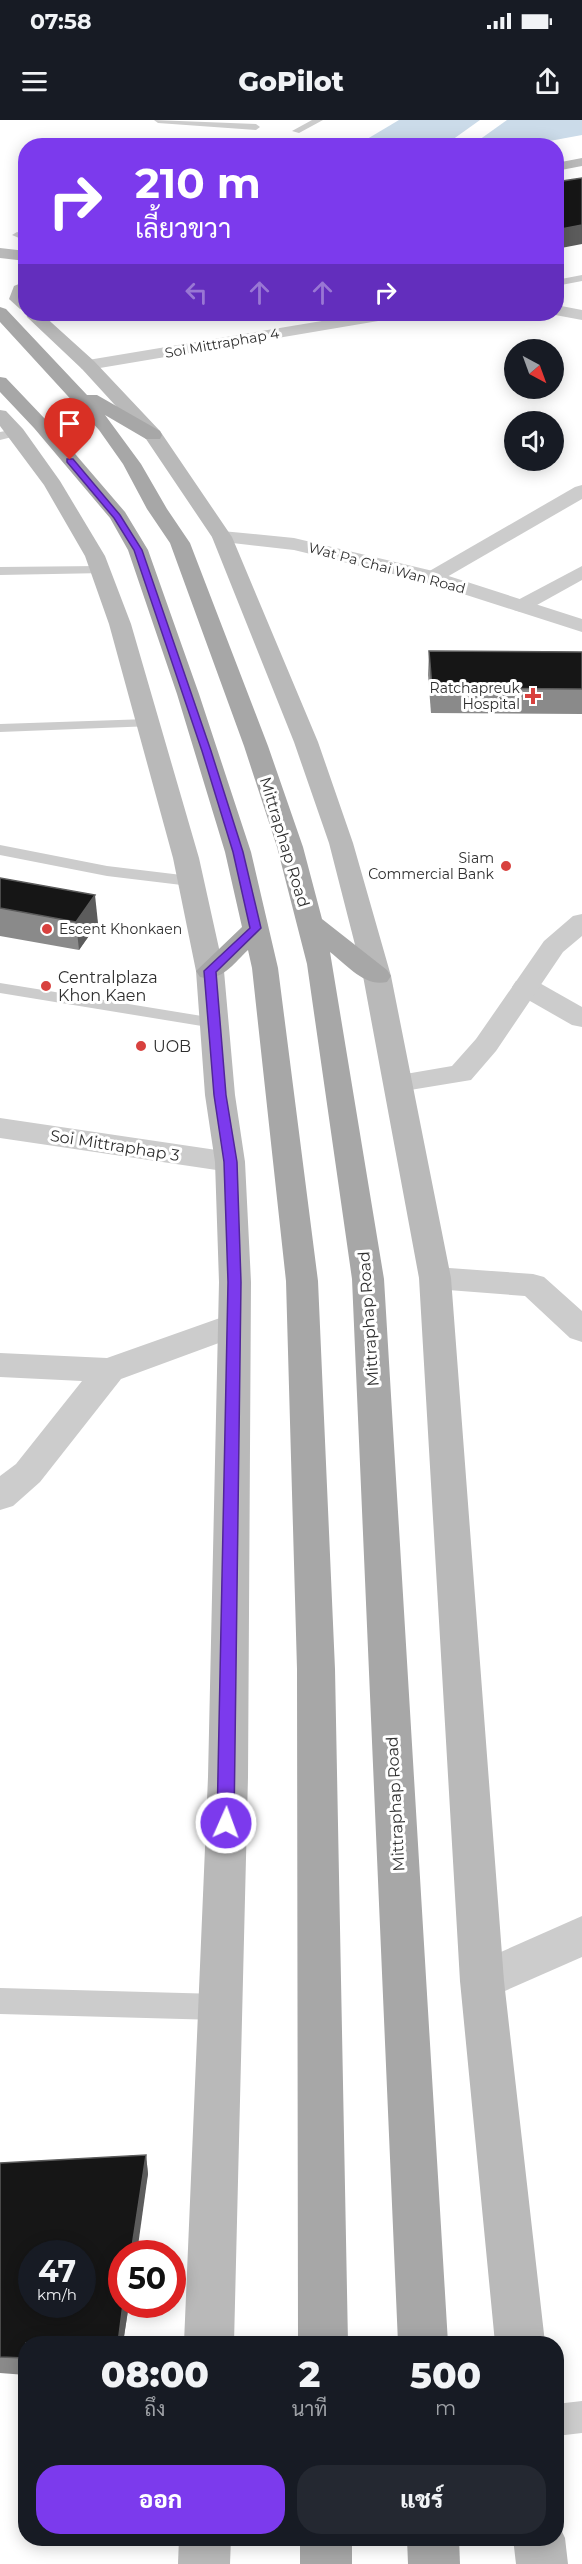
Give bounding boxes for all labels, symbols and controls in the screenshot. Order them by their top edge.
text: 07:58 [30,8,91,35]
icon: menu [18,65,51,98]
text: GoPilot [238,65,344,98]
icon: share [531,65,564,98]
text: 210 m [135,157,261,209]
icon: right [36,162,114,240]
text: เลี้ยวขวา [135,212,231,245]
icon: left [180,276,213,309]
icon: ahead [243,276,276,309]
icon: ahead [306,276,339,309]
icon: right [369,276,402,309]
street label: Soi Mittraphap 4 [163,324,281,362]
north arrow [504,339,564,399]
map controls [504,339,564,471]
pin [44,398,95,460]
icon: arrive [53,407,86,440]
button: sound [504,411,564,471]
street label: Wat Pa Chai Wan Road [306,538,468,598]
place label: Ratchapreuk Hospital [430,679,521,713]
marker: Ratchapreuk Hospital [524,687,542,705]
street label: Mittraphap Road [256,775,313,910]
place label: Siam Commercial Bank [368,849,495,883]
marker: Siam Commercial Bank [499,859,513,873]
place label: Escent Khonkaen [59,920,182,938]
marker: Escent Khonkaen [40,922,54,936]
place label: Centralplaza Khon Kaen [58,968,158,1005]
marker: Centralplaza Khon Kaen [39,979,53,993]
place label: UOB [153,1037,191,1056]
marker: UOB [134,1039,148,1053]
street label: Soi Mittraphap 3 [49,1126,181,1165]
street label: Mittraphap Road [354,1251,383,1387]
street label: Mittraphap Road [382,1736,409,1872]
position arrow [194,1791,258,1855]
speed limit sign: 50 [108,2240,186,2318]
text: 47 [38,2253,76,2290]
text: km/h [37,2285,77,2304]
text: 08:00 [101,2352,209,2396]
text: 2 [299,2352,320,2396]
text: 500 [410,2353,481,2397]
text: m [435,2396,456,2420]
text: ถึง [145,2397,165,2421]
text: นาที [292,2397,327,2421]
button: ออก [36,2465,285,2534]
button: แชร์ [297,2465,546,2534]

